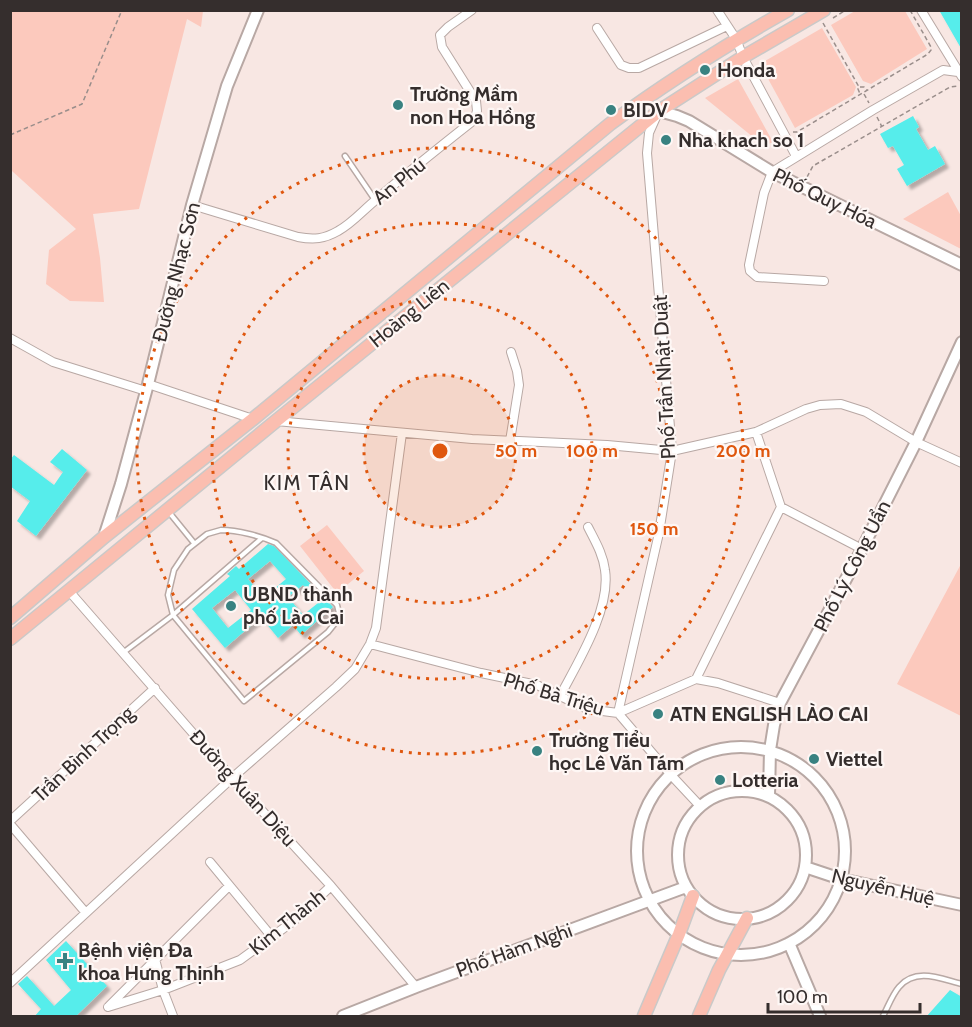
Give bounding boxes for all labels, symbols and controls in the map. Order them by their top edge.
place label: Honda [717,58,775,82]
marker: Honda [698,63,712,77]
place label: Trường Mầm non Hoa Hồng [410,82,535,129]
marker: Trường Mầm non Hoa Hồng [391,98,405,112]
place label: BIDV [623,98,668,122]
marker: BIDV [604,103,618,117]
place label: Nha khach so 1 [678,128,804,152]
marker: Nha khach so 1 [659,133,673,147]
street label: An Phú [368,153,430,209]
street label: Phố Quy Hóa [769,163,881,234]
street label: Đường Nhạc Sơn [147,199,205,345]
street label: Hoàng Liên [364,274,454,352]
street label: Phố Trần Nhật Duật [648,294,680,460]
text: 50 m [495,440,537,462]
text: 100 m [566,440,618,462]
text: 200 m [716,440,770,462]
centre of rings [430,441,450,461]
district label: KIM TÂN [263,470,351,495]
street label: Phố Lý Công Uẩn [809,496,895,636]
text: 150 m [630,518,678,540]
place label: UBND thành phố Lào Cai [243,582,353,629]
marker: UBND thành phố Lào Cai [224,599,238,613]
street label: Phố Bà Triệu [501,667,607,721]
street label: Trần Bình Trọng [27,700,139,807]
place label: ATN ENGLISH LÀO CAI [670,702,869,726]
marker: ATN ENGLISH LÀO CAI [651,707,665,721]
street label: Đường Xuân Diệu [184,725,302,851]
place label: Trường Tiểu học Lê Văn Tám [549,728,684,775]
marker: Trường Tiểu học Lê Văn Tám [530,744,544,758]
place label: Viettel [826,747,883,771]
marker: Viettel [807,752,821,766]
place label: Lotteria [732,768,799,792]
marker: Lotteria [713,773,727,787]
street label: Nguyễn Huệ [829,864,937,910]
street label: Kim Thành [244,884,330,960]
street label: Phố Hàm Nghi [453,918,575,982]
place label: Bệnh viện Đa khoa Hưng Thịnh [78,938,224,985]
marker: Bệnh viện Đa khoa Hưng Thịnh [56,952,74,970]
scale bar [768,976,920,1014]
text: 100 m [777,986,828,1008]

